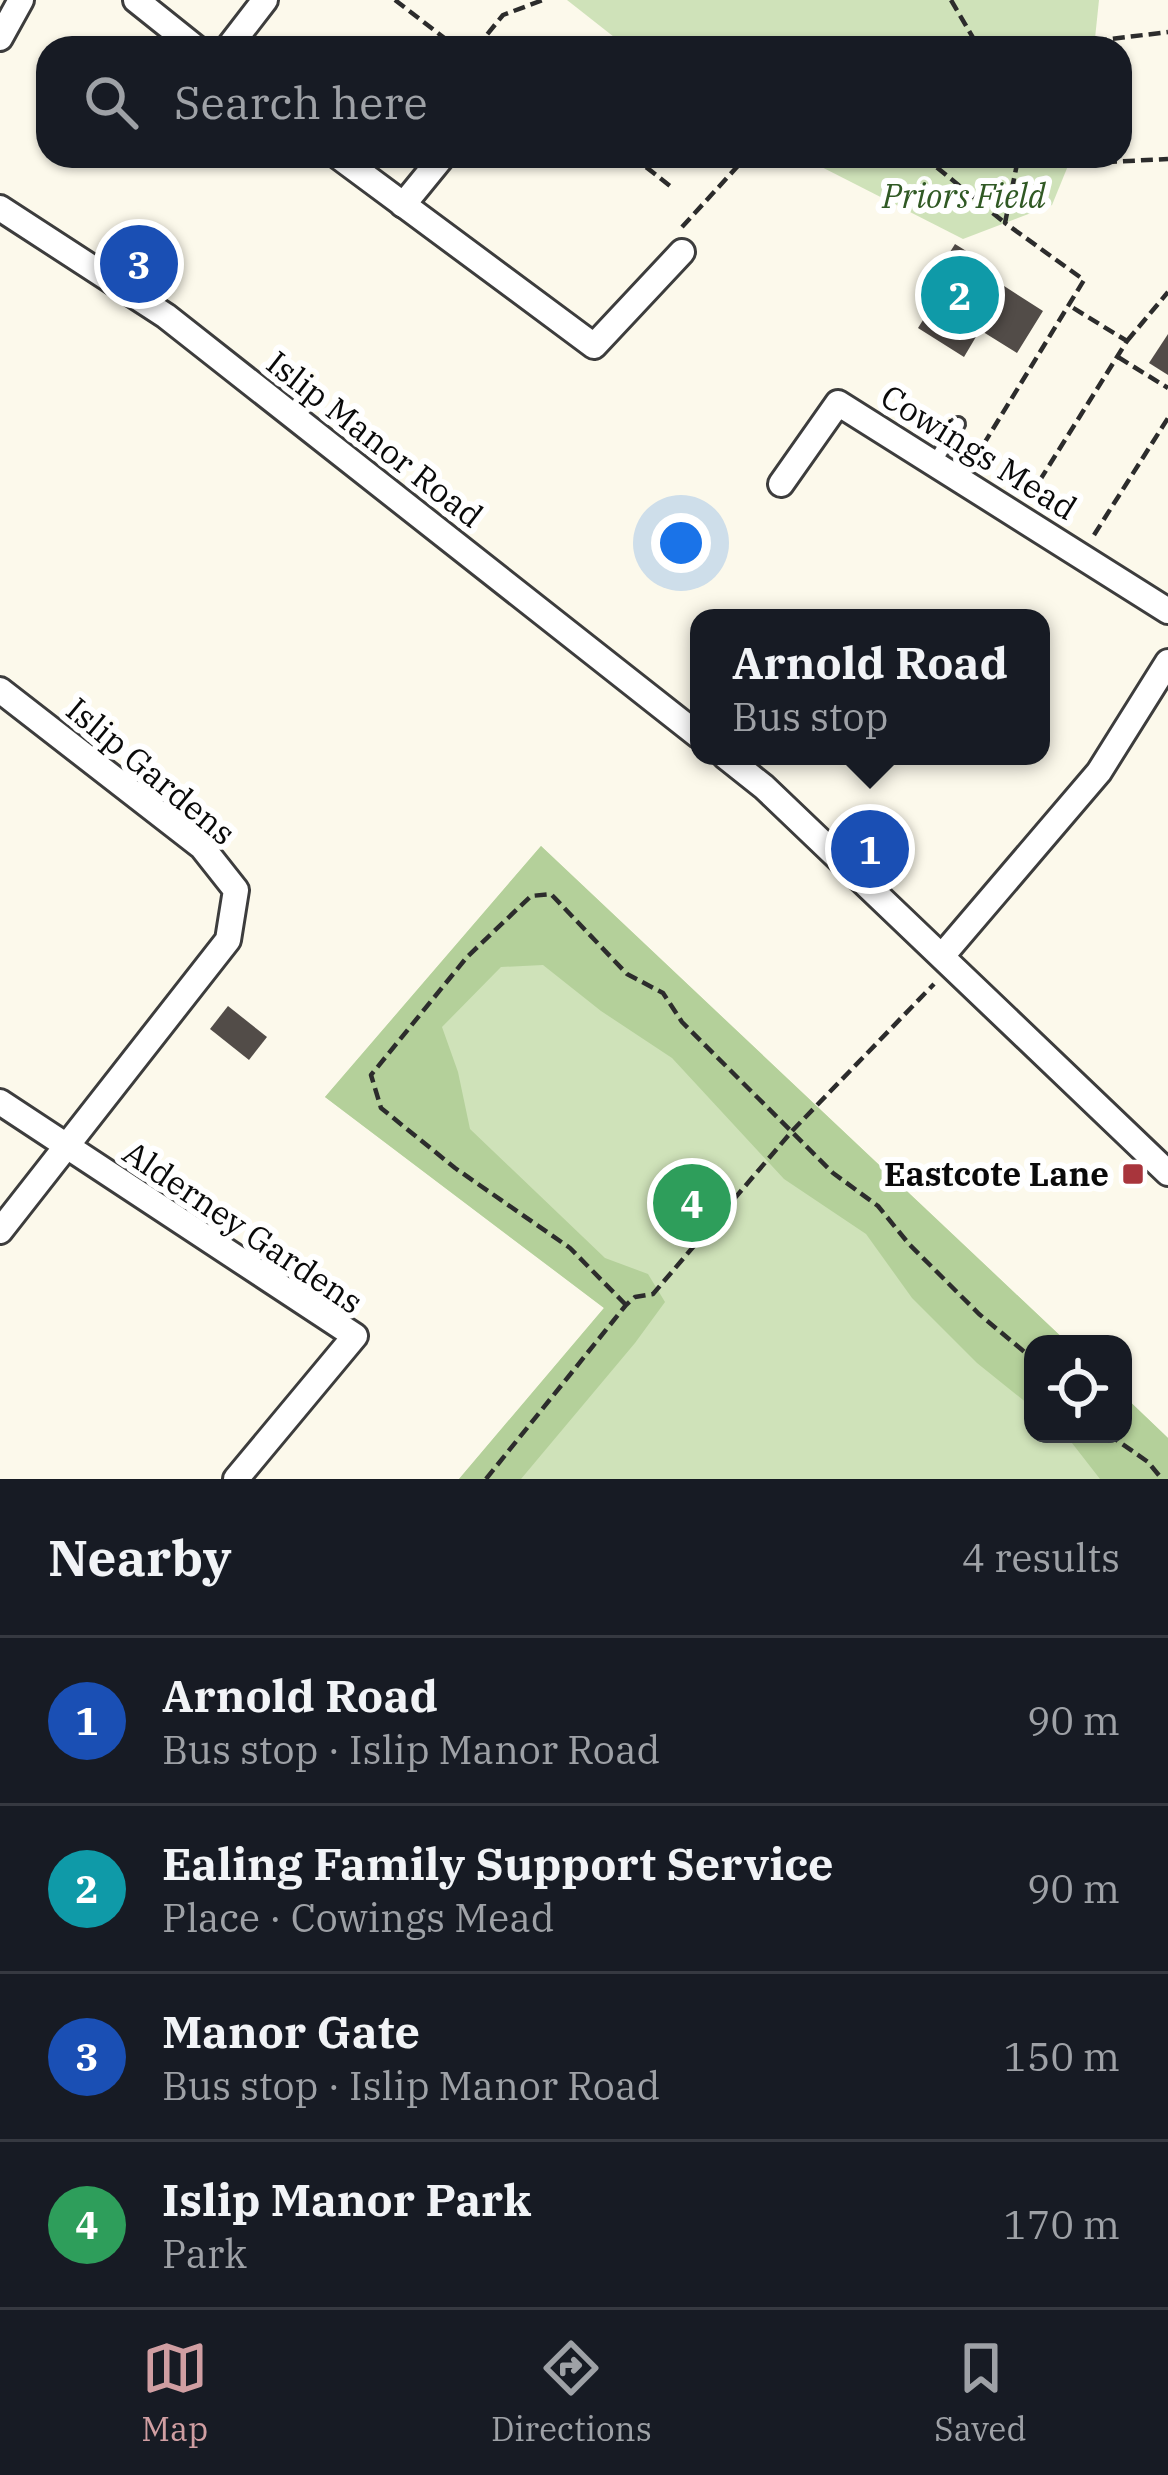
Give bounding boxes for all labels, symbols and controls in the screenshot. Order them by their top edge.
search box [36,36,1132,168]
icon: search [78,69,144,135]
text: Search here [174,73,428,131]
park label: Priors Field [881,174,1047,217]
pin: 3 [100,219,178,309]
pin: 2 [921,250,999,340]
street label: Islip Manor Road [258,341,492,537]
street label: Cowings Mead [873,374,1085,529]
your location [651,513,711,573]
popup [690,609,1050,765]
text: Arnold Road [732,633,1008,691]
street label: Islip Gardens [58,687,245,854]
text: Bus stop [732,691,888,742]
pin: 1 [831,804,909,894]
street label: Alderney Gardens [115,1130,371,1323]
place label: Eastcote Lane [884,1152,1109,1195]
pin: 4 [653,1158,731,1248]
marker: Eastcote Lane [1120,1161,1146,1187]
map controls [1024,1335,1132,1443]
button: locate [1024,1335,1132,1443]
text: Nearby [48,1524,232,1590]
text: 4 results [962,1532,1120,1583]
text: Arnold Road [162,1666,438,1724]
text: 1 [75,1695,99,1746]
text: 90 m [1027,1695,1120,1746]
text: Bus stop · Islip Manor Road [162,1724,660,1775]
text: Ealing Family Support Service [162,1834,834,1892]
text: 2 [75,1863,99,1914]
text: 90 m [1027,1863,1120,1914]
text: Place · Cowings Mead [162,1892,555,1943]
text: Manor Gate [162,2002,420,2060]
text: 3 [75,2031,99,2082]
text: 150 m [1004,2031,1120,2082]
text: Bus stop · Islip Manor Road [162,2060,660,2111]
text: Islip Manor Park [162,2170,531,2228]
text: 4 [75,2199,99,2250]
text: 170 m [1004,2199,1120,2250]
text: Park [162,2228,247,2279]
tab: Map [141,2335,208,2450]
tab: Directions [491,2335,652,2450]
tab: Saved [934,2335,1027,2450]

